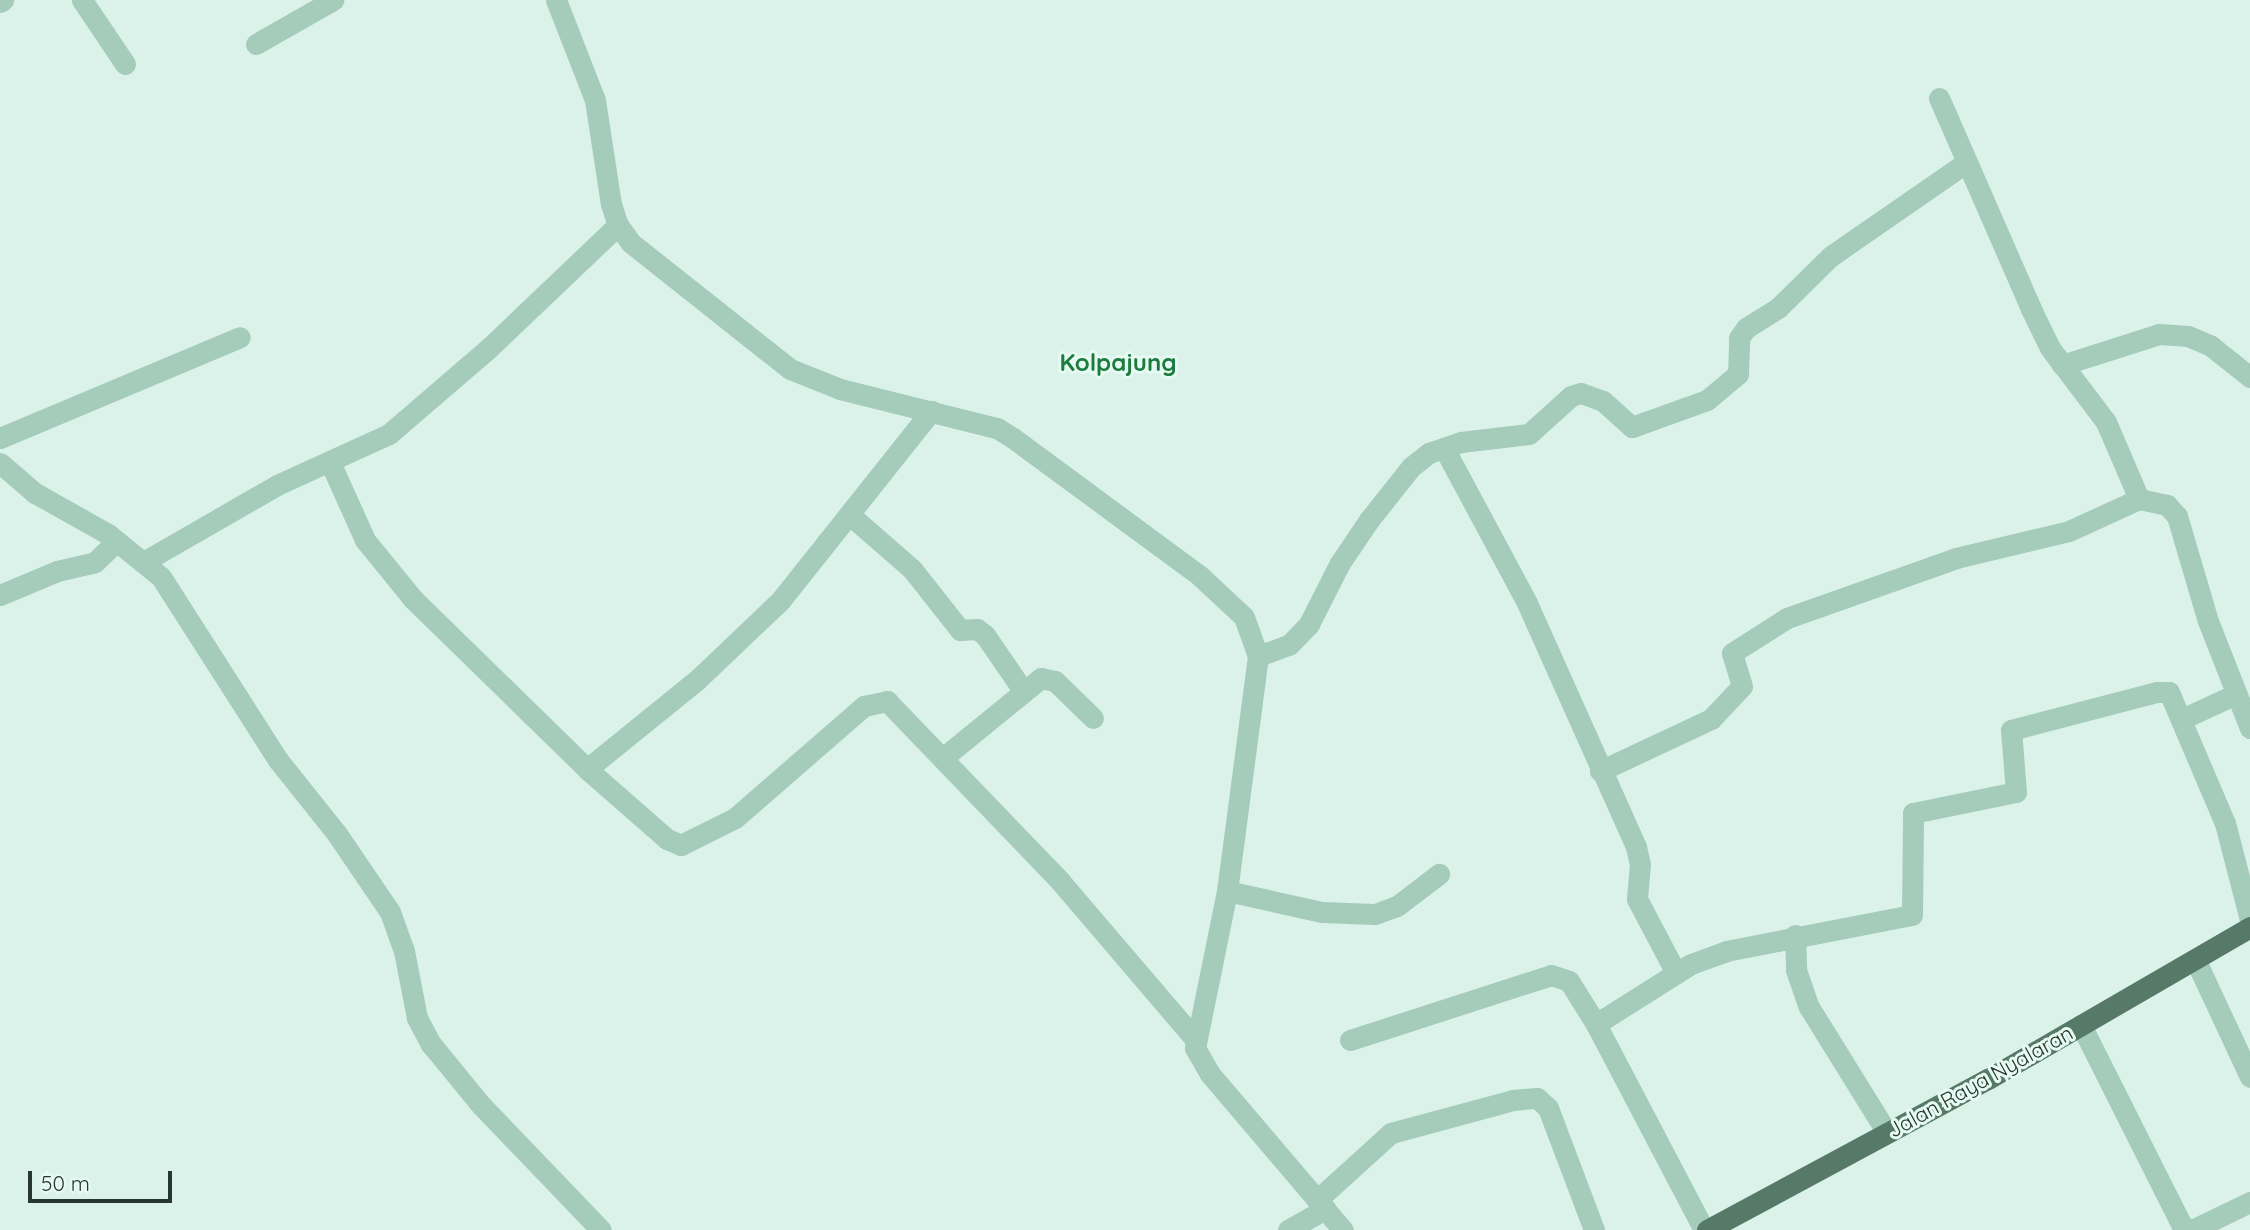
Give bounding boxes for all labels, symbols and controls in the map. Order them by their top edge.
district label: Kolpajung [1059,349,1177,377]
street label: Jalan Raya Nyalaran [1883,1020,2077,1142]
scale bar [32,1156,175,1200]
text: 50 m [41,1170,90,1196]

